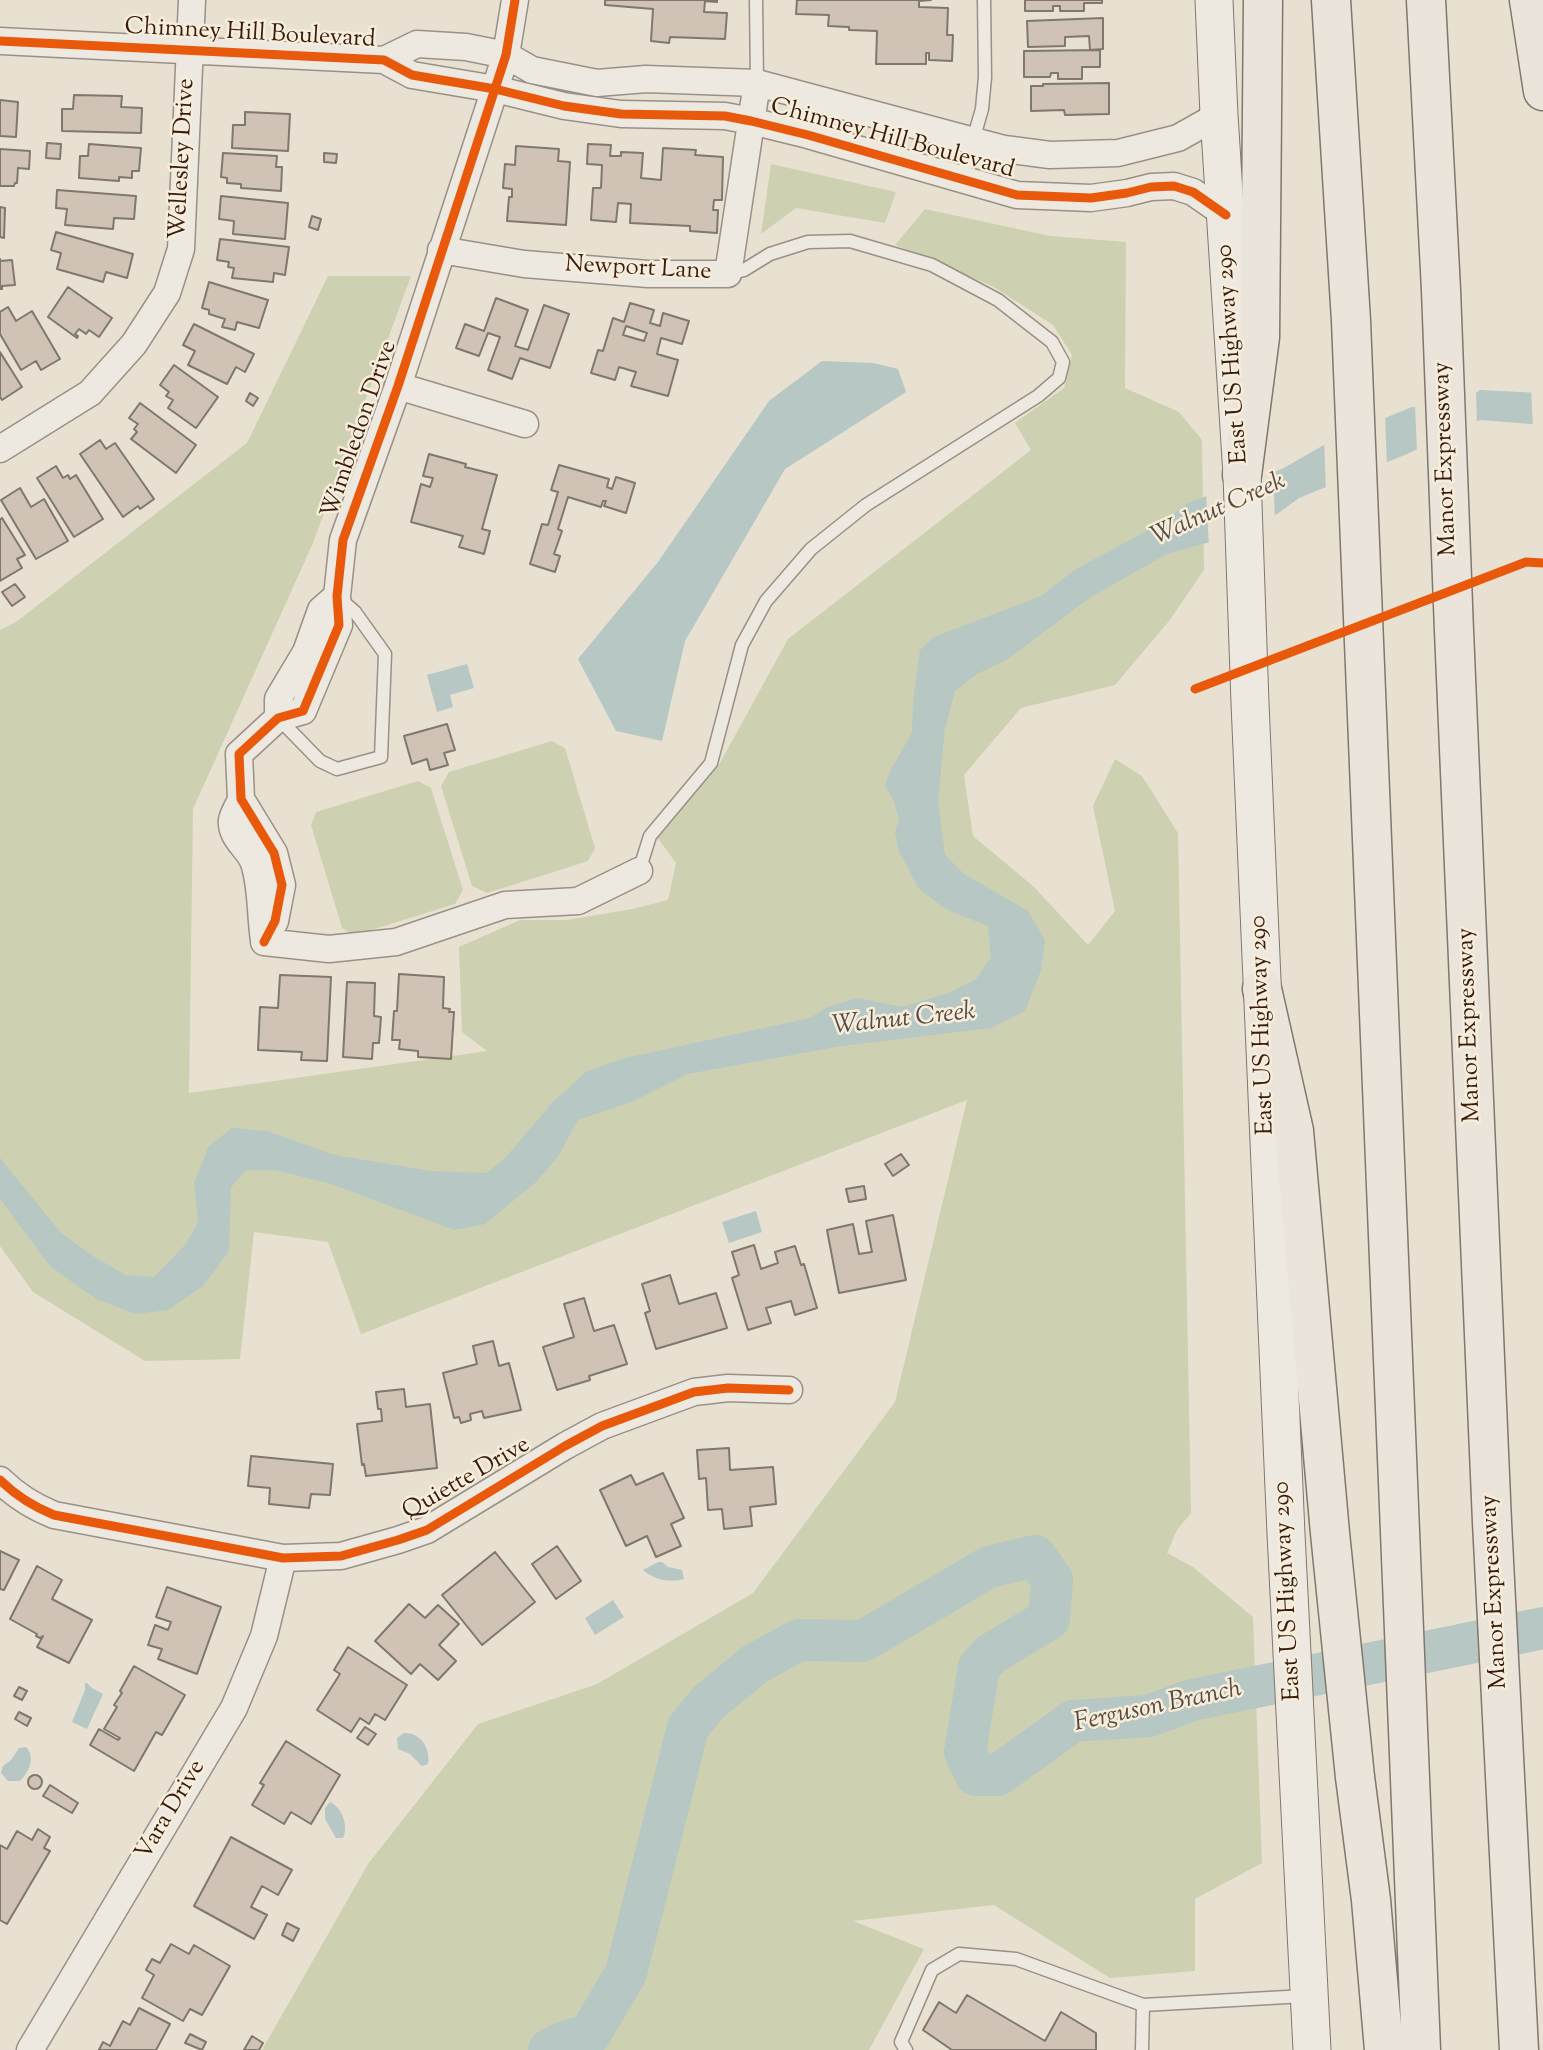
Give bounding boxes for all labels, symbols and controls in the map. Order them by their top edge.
street label: Chimney Hill Boulevard [124,14,376,56]
street label: Wellesley Drive [165,78,203,240]
street label: Chimney Hill Boulevard [767,94,1017,186]
street label: East US Highway 290 [1212,243,1256,465]
street label: Newport Lane [564,252,712,288]
street label: Wimbledon Drive [317,337,405,523]
street label: Manor Expressway [1429,361,1465,557]
water label: Walnut Creek [1147,468,1291,554]
street label: East US Highway 290 [1246,915,1282,1135]
street label: Manor Expressway [1453,927,1489,1123]
water label: Walnut Creek [831,998,977,1044]
street label: Quiette Drive [398,1432,536,1528]
street label: East US Highway 290 [1269,1480,1309,1702]
street label: Manor Expressway [1477,1494,1515,1690]
water label: Ferguson Branch [1071,1675,1245,1741]
street label: Vara Drive [131,1756,213,1866]

